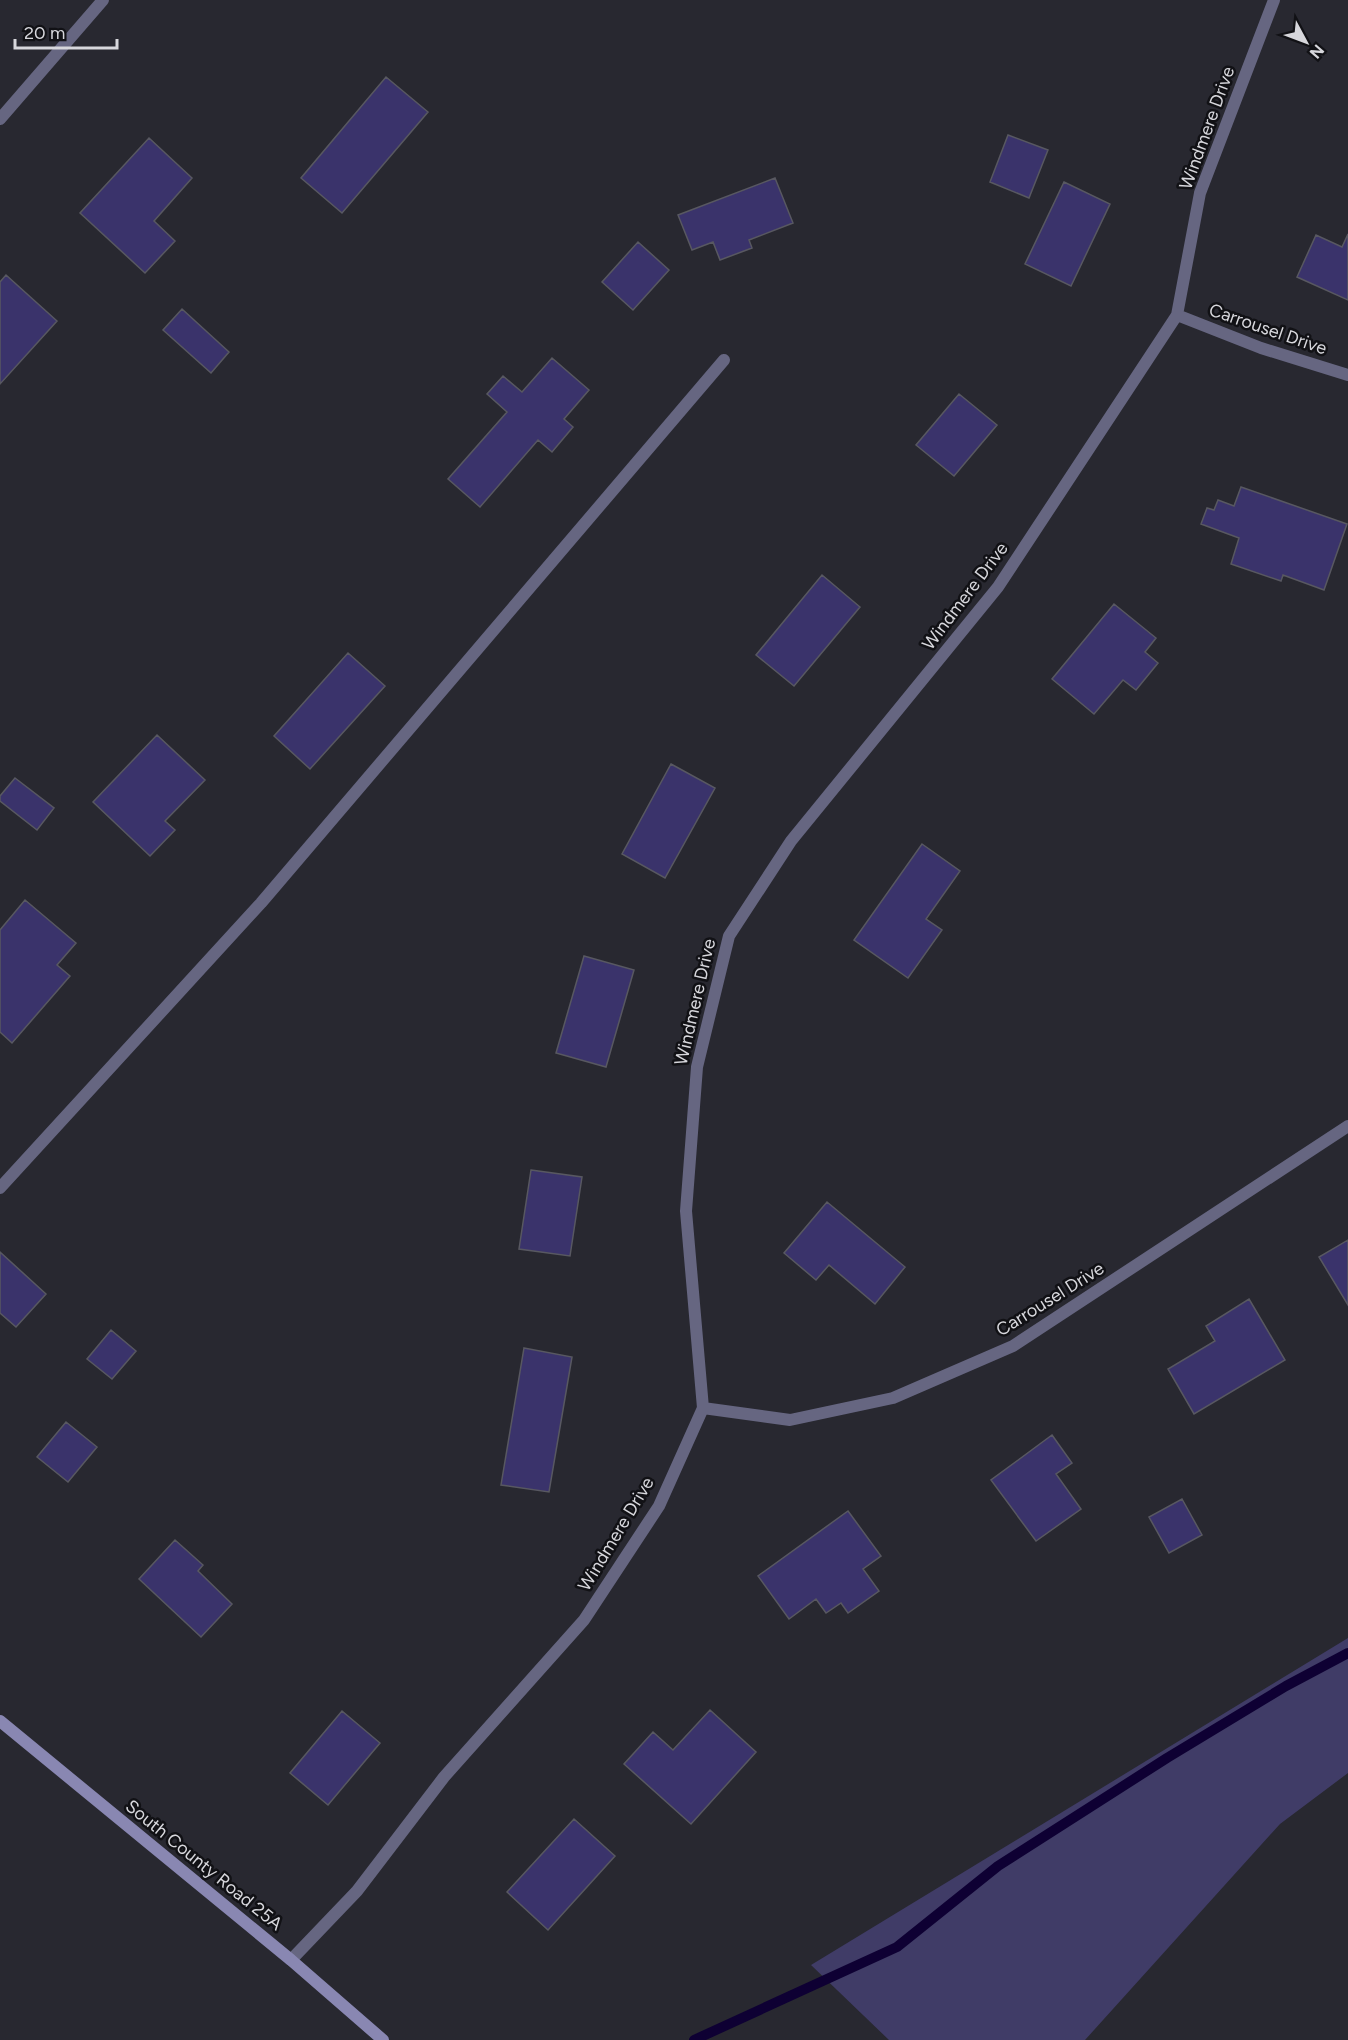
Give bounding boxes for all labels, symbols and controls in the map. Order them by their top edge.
scale bar [15,12,117,50]
north arrow [1276,12,1336,72]
text: 20 m [24,22,65,44]
text: N [1306,41,1328,62]
street label: Windmere Drive [1175,63,1239,192]
street label: Carrousel Drive [1206,299,1330,359]
street label: Windmere Drive [917,538,1013,654]
street label: Windmere Drive [670,936,720,1067]
street label: Carrousel Drive [992,1257,1108,1341]
street label: Windmere Drive [573,1473,659,1595]
street label: South County Road 25A [121,1795,287,1935]

